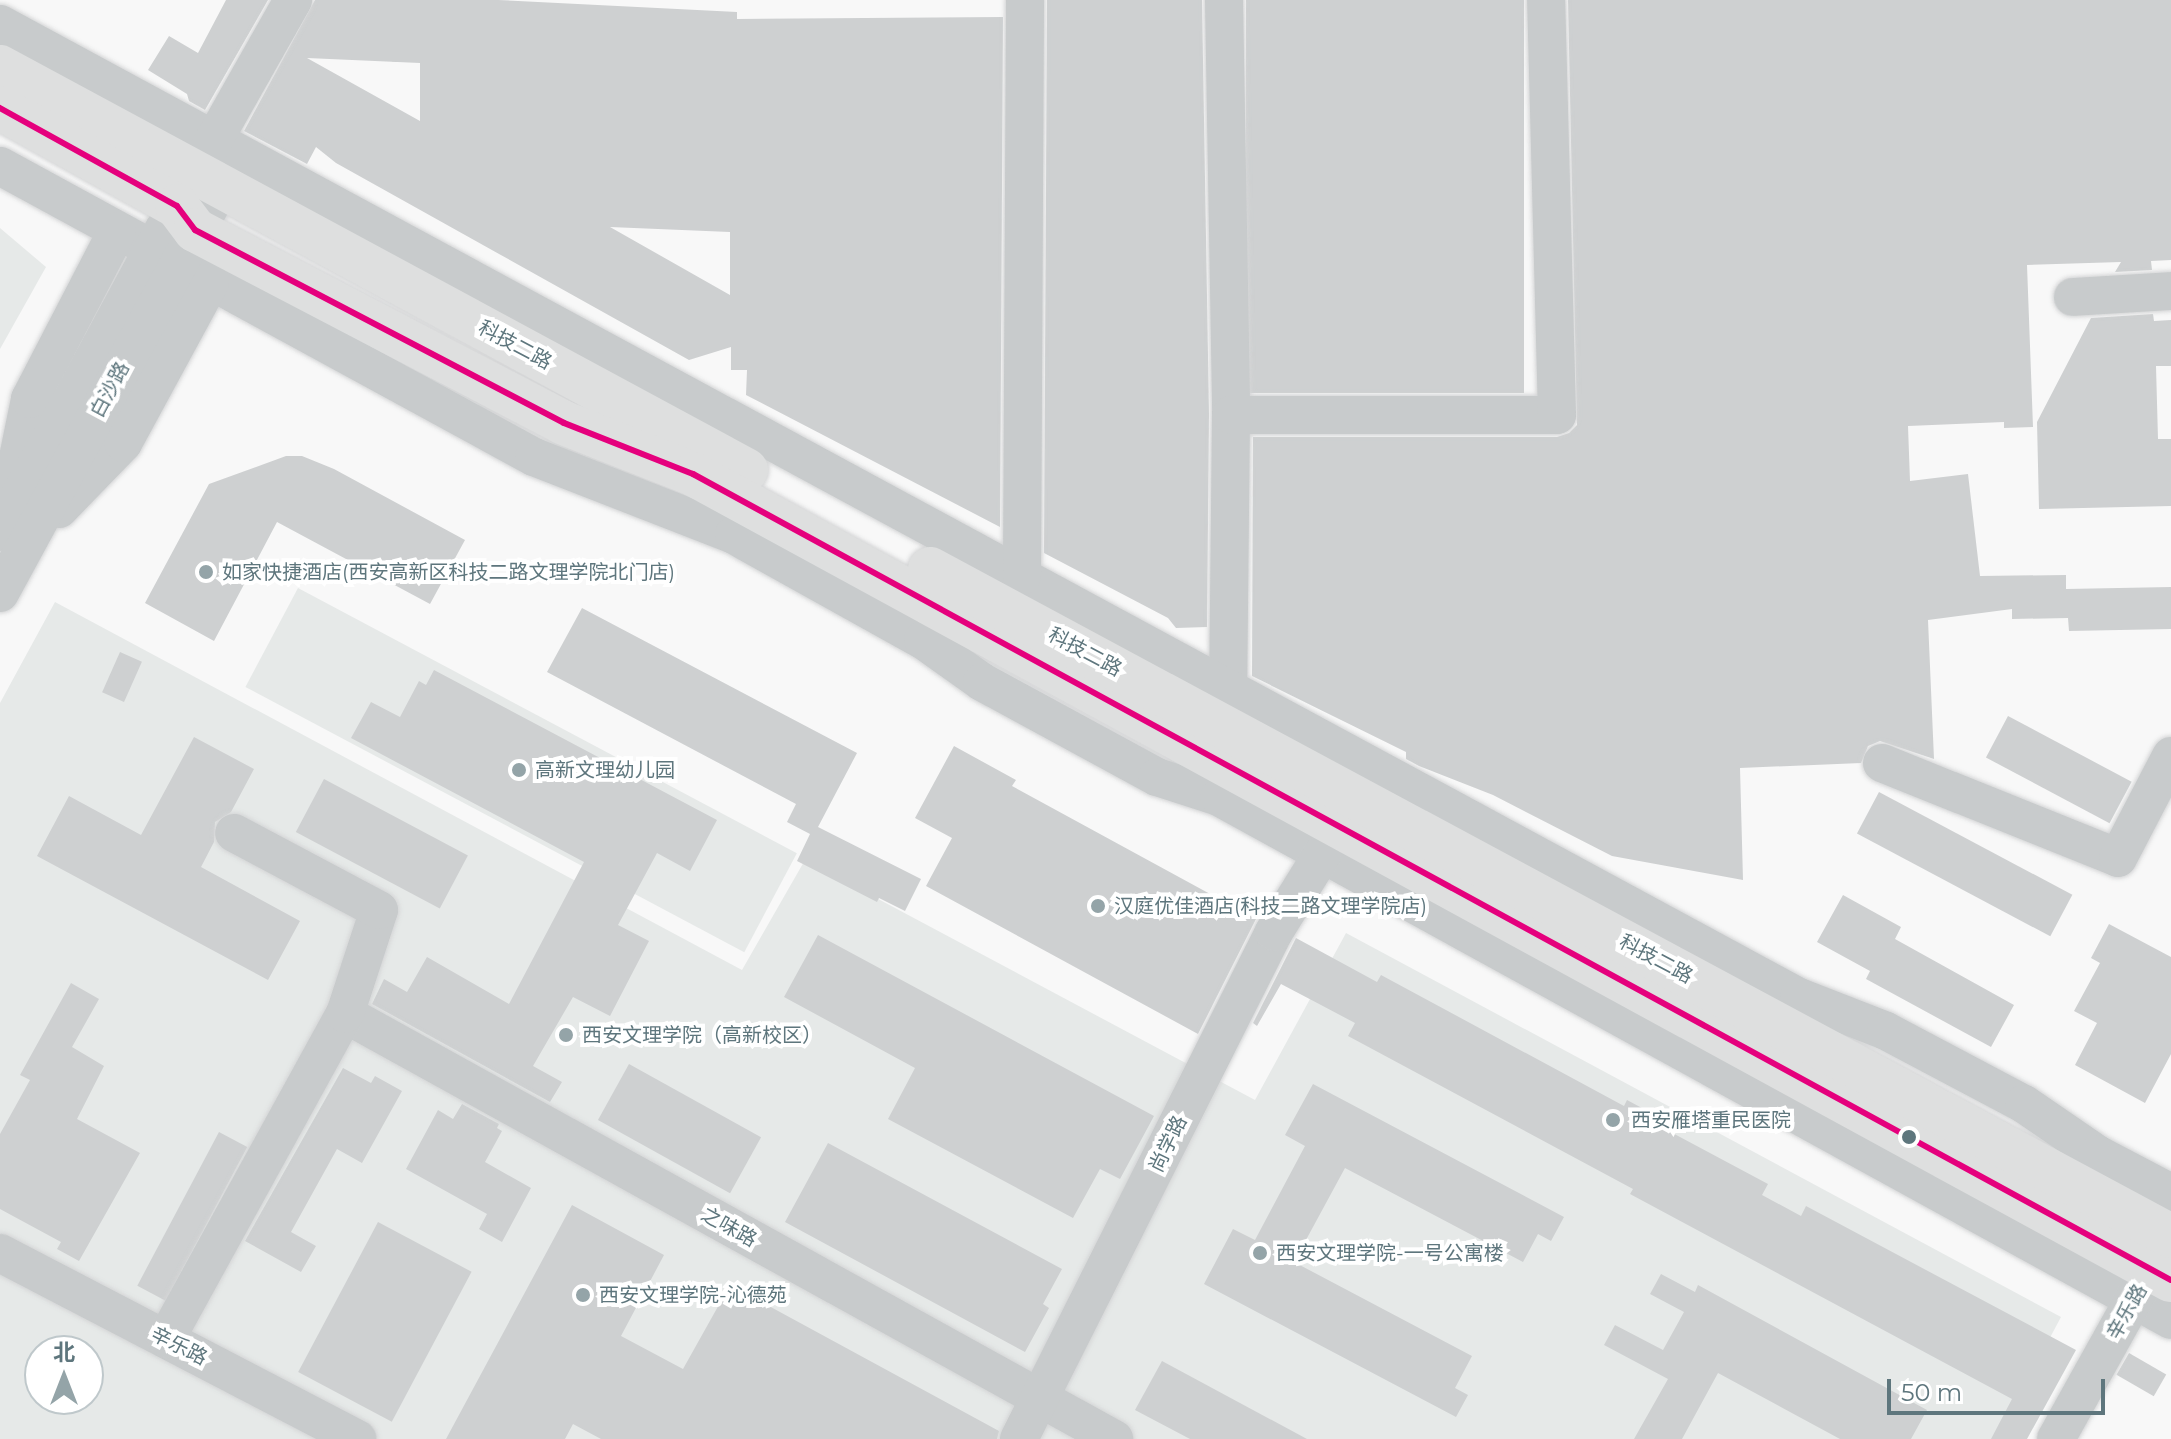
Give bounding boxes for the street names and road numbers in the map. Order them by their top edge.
street label: 科技二路 [474,316,556,374]
street label: 白沙路 [85,358,135,422]
street label: 科技二路 [1044,623,1126,681]
street label: 科技二路 [1615,930,1697,988]
street label: 尚学路 [1144,1112,1192,1176]
street label: 之味路 [697,1202,761,1252]
street label: 辛乐路 [2102,1280,2152,1344]
street label: 辛乐路 [147,1322,211,1370]

